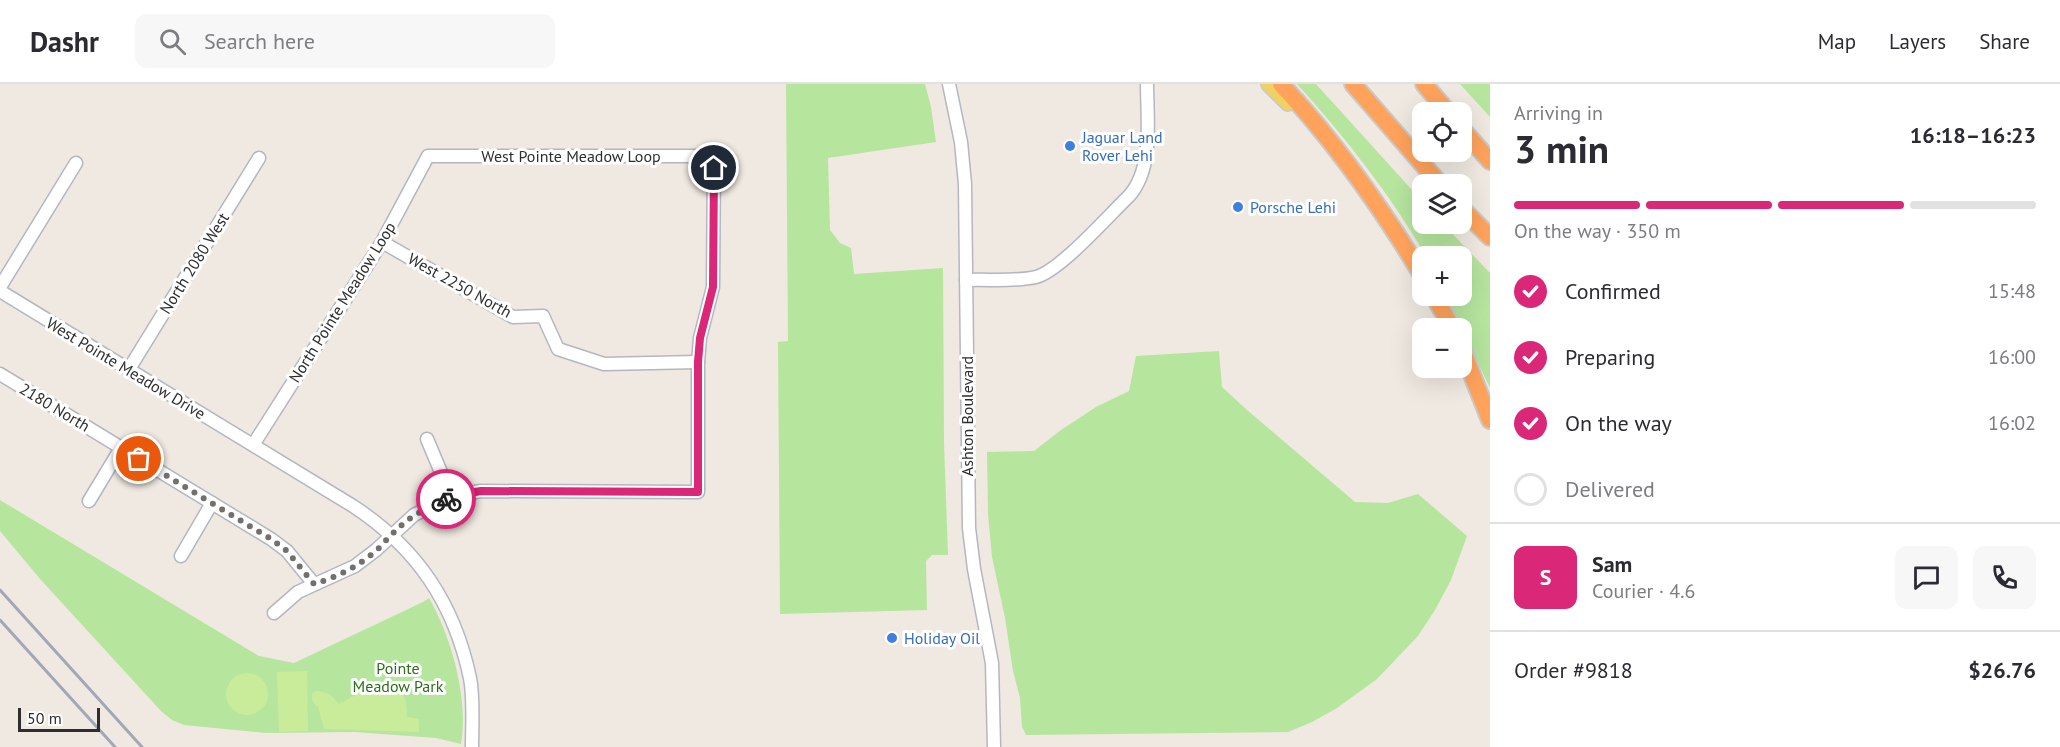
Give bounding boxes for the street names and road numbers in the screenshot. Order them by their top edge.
street label: West Pointe Meadow Loop [481,146,661,166]
street label: North 2080 West [155,208,233,317]
street label: North Pointe Meadow Loop [284,218,400,386]
street label: West 2250 North [405,248,515,322]
street label: West Pointe Meadow Drive [43,313,209,423]
street label: Ashton Boulevard [957,356,977,476]
street label: 2180 North [16,378,94,436]

